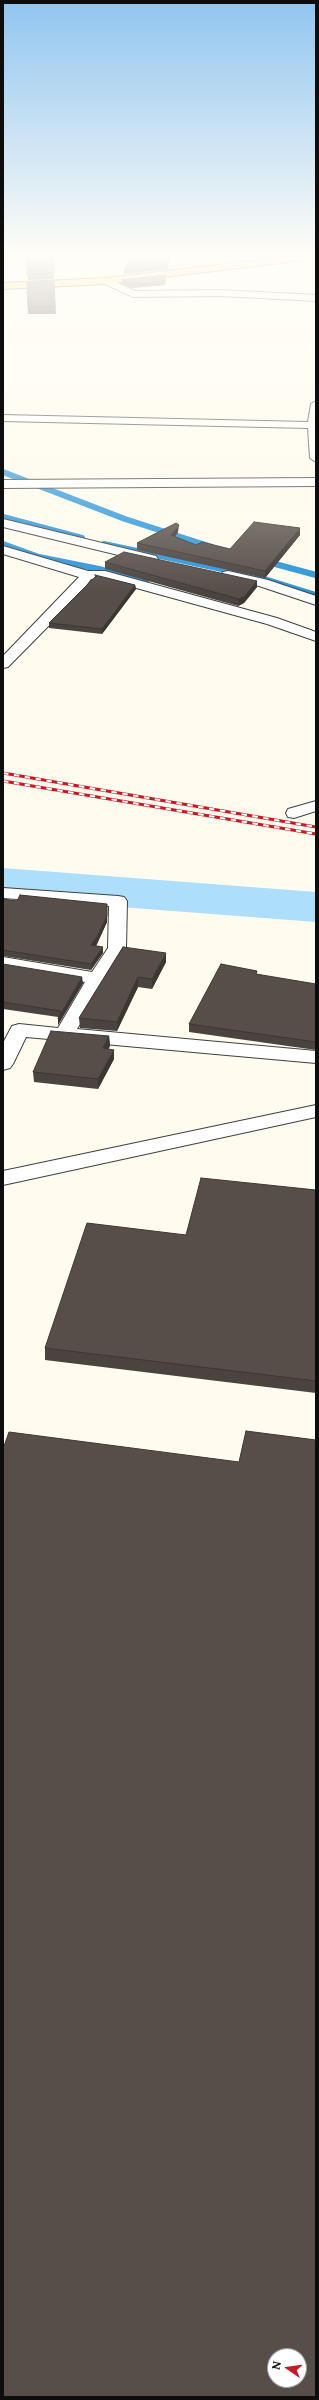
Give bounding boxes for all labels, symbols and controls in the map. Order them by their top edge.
north arrow [267,2348,307,2388]
text: N [269,2360,284,2371]

